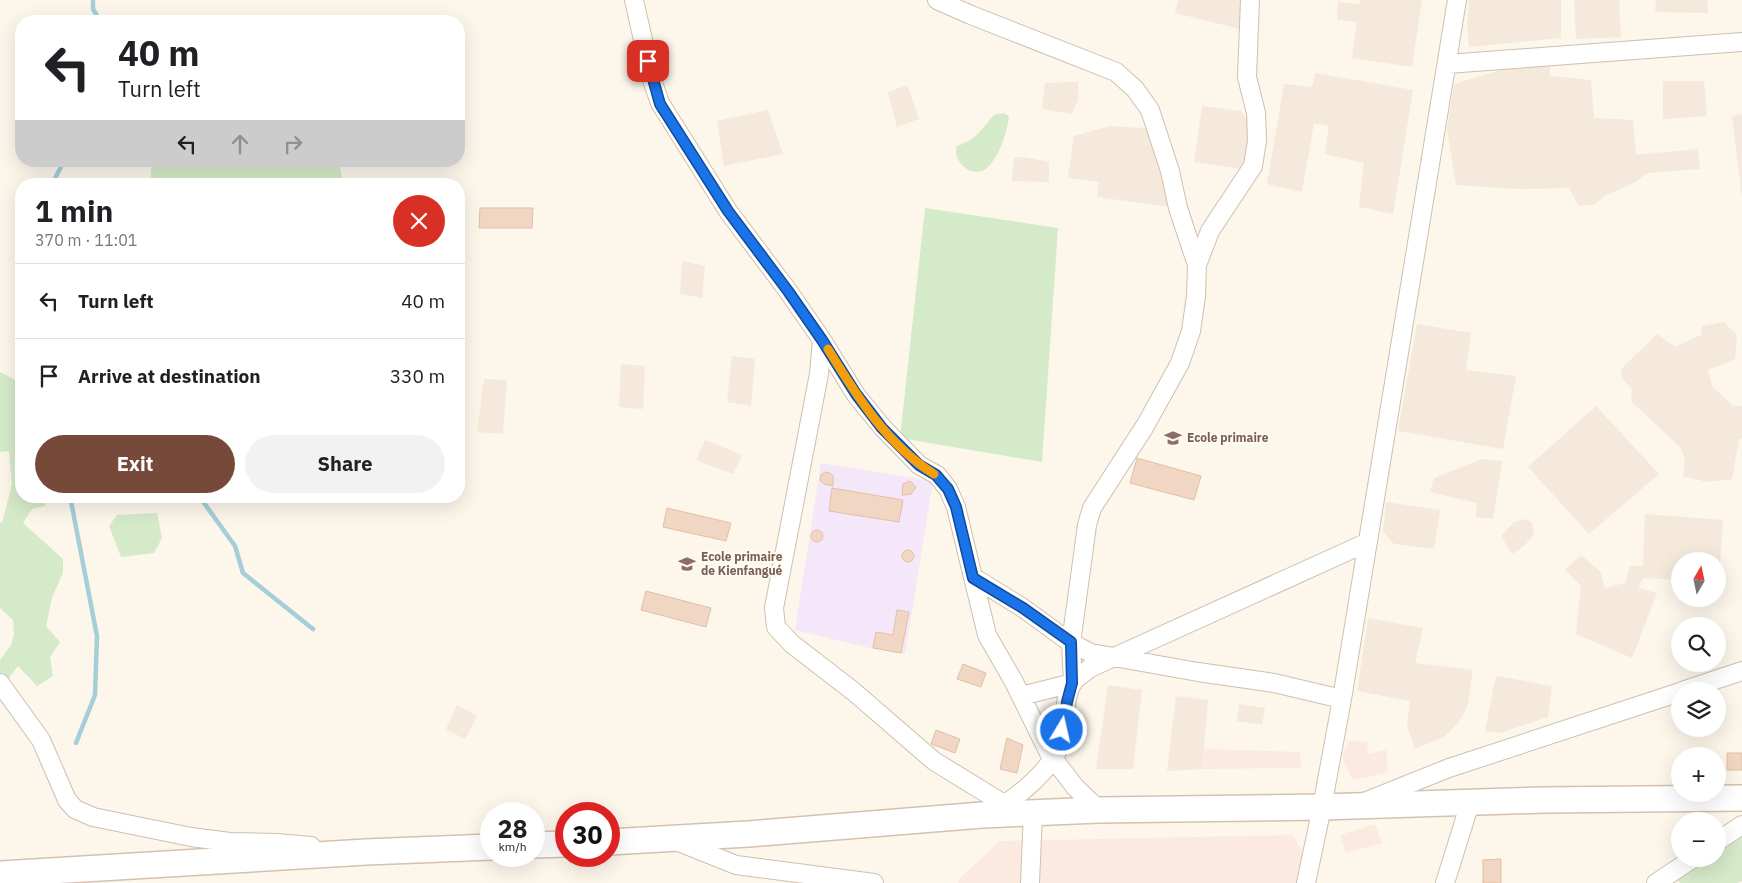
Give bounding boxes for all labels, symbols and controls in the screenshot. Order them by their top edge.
text: 40 m [118,30,200,76]
icon: left [35,35,100,100]
pin [627,40,669,82]
icon: arrive [634,47,662,75]
text: Turn left [118,74,201,103]
icon: left [173,130,201,158]
icon: ahead [226,130,254,158]
icon: right [279,130,307,158]
text: 1 min [35,191,113,230]
button: close [393,195,445,247]
text: 370 m · 11:01 [35,230,137,250]
icon: left [35,287,63,315]
text: Turn left [78,289,154,313]
text: 40 m [401,289,445,313]
icon: arrive [35,362,63,390]
text: Arrive at destination [78,364,261,388]
text: 330 m [390,364,445,388]
school or university icon: Ecole primaire [1163,428,1183,448]
place label: Ecole primaire [1187,430,1269,445]
button: Exit [35,435,235,493]
button: Share [245,435,445,493]
place label: Ecole primaire de Kienfangué [701,549,783,578]
north arrow [1671,552,1726,608]
map controls [1671,552,1726,867]
school or university icon: Ecole primaire de Kienfangué [677,554,697,574]
button: search [1671,617,1726,672]
button: layers [1671,682,1726,737]
position arrow [1035,703,1087,755]
button: + [1671,747,1726,802]
speed limit sign: 30 [555,802,620,867]
text: 28 [497,812,528,845]
button: − [1671,812,1726,867]
text: km/h [498,839,527,854]

